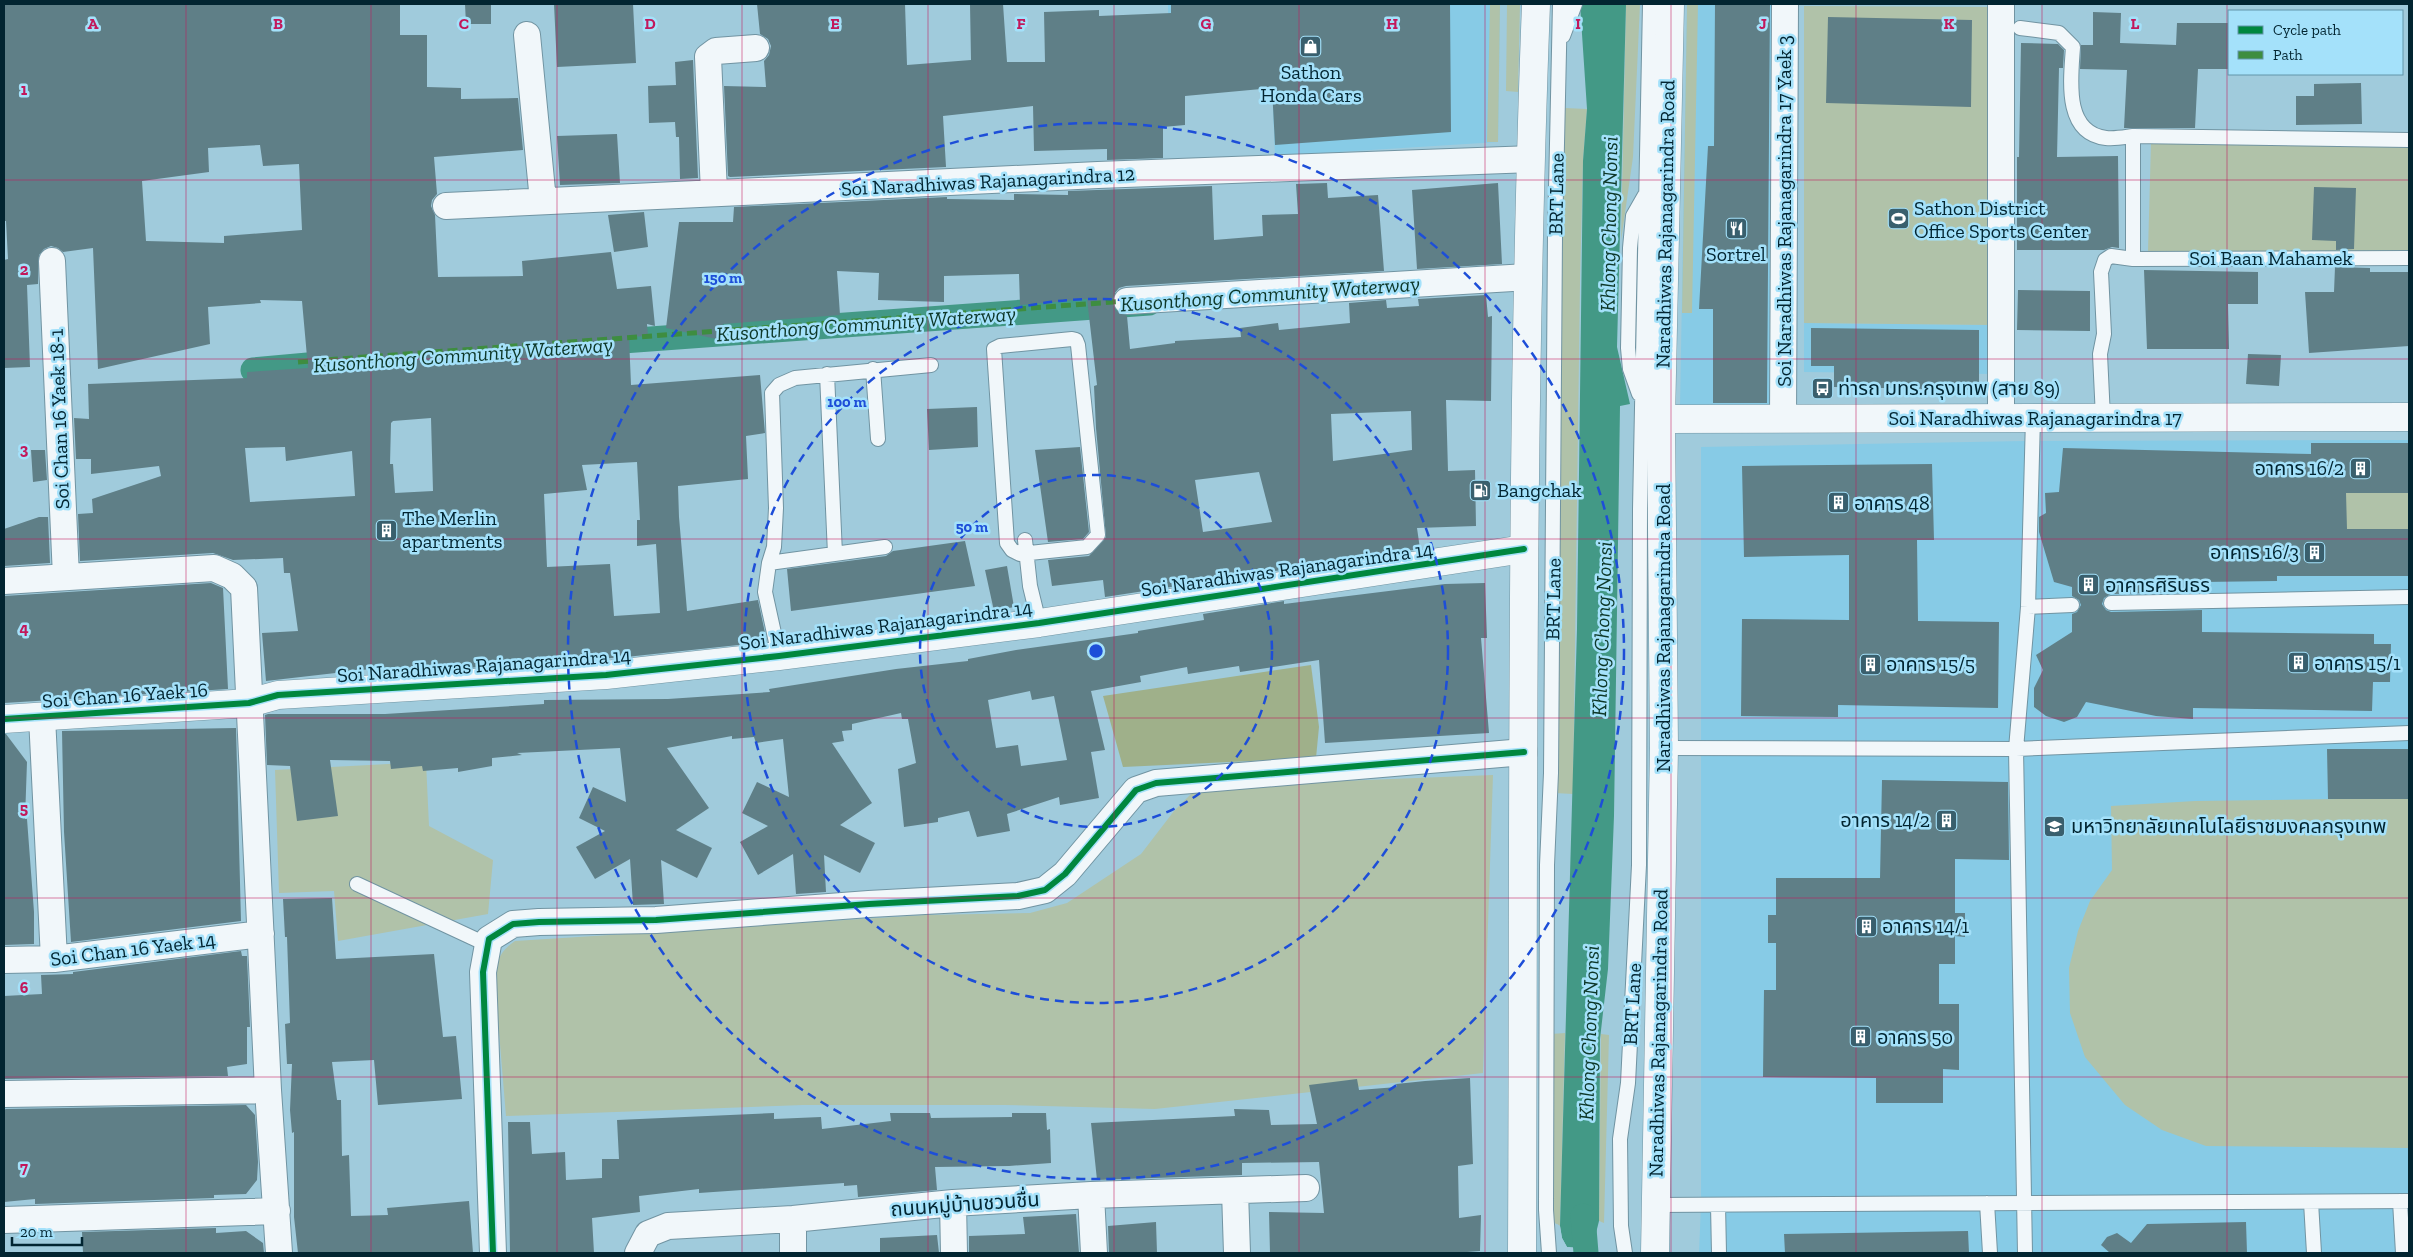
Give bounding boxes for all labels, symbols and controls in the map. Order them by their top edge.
legend [2228,10,2403,75]
text: A [88,14,99,33]
text: B [273,14,283,33]
text: C [459,14,469,33]
text: D [644,14,656,33]
text: E [830,14,840,33]
text: F [1016,14,1026,33]
text: G [1201,14,1212,33]
text: H [1386,14,1398,33]
text: I [1575,14,1581,33]
text: J [1759,14,1767,33]
text: K [1944,14,1955,33]
text: L [2131,14,2140,33]
text: Cycle path [2273,21,2342,39]
shop icon: Sathon Honda Cars [1299,34,1323,58]
street label: Soi Naradhiwas Rajanagarindra 17 Yaek 3 [1772,35,1796,387]
text: Path [2273,46,2303,64]
place label: Sathon Honda Cars [1260,60,1362,107]
text: 1 [21,80,28,99]
street label: Naradhiwas Rajanagarindra Road [1650,80,1680,368]
water label: Khlong Chong Nonsi [1594,136,1623,312]
street label: BRT Lane [1543,153,1569,235]
street label: Soi Naradhiwas Rajanagarindra 12 [840,161,1136,201]
place label: Sathon District Office Sports Center [1914,196,2089,243]
sports icon: Sathon District Office Sports Center [1886,207,1910,231]
restaurant icon: Sortrel [1724,216,1748,240]
place label: Sortrel [1706,242,1766,266]
street label: Soi Baan Mahamek [2189,246,2353,270]
text: 2 [20,260,29,279]
text: 150 m [704,269,742,287]
water label: Kusonthong Community Waterway [1119,271,1421,316]
water label: Kusonthong Community Waterway [715,301,1017,346]
street label: Soi Chan 16 Yaek 18-1 [44,328,74,510]
water label: Kusonthong Community Waterway [312,332,614,377]
bus stop icon: ท่ารถ มทร.กรุงเทพ (สาย 89) [1810,376,1834,400]
place label: ท่ารถ มทร.กรุงเทพ (สาย 89) [1838,376,2060,400]
text: 100 m [827,393,867,411]
street label: Soi Naradhiwas Rajanagarindra 17 [1888,406,2182,430]
text: 3 [20,440,29,459]
place label: อาคาร 16/2 [2255,456,2344,480]
building icon: อาคาร 16/2 [2348,456,2372,480]
fuel station icon: Bangchak [1469,478,1493,502]
place label: Bangchak [1497,478,1582,502]
street label: Naradhiwas Rajanagarindra Road [1651,484,1675,772]
building icon: อาคาร 48 [1826,491,1850,515]
place label: อาคาร 48 [1854,491,1930,515]
place label: The Merlin apartments [402,506,502,553]
building icon: The Merlin apartments [374,518,398,542]
text: 50 m [956,518,988,536]
street label: Soi Naradhiwas Rajanagarindra 14 [1139,537,1435,601]
place label: อาคาร 16/3 [2210,540,2299,564]
building icon: อาคาร 16/3 [2303,540,2327,564]
water label: Khlong Chong Nonsi [1586,541,1617,717]
street label: BRT Lane [1540,558,1566,640]
building icon: อาคารศิรินธร [2077,573,2101,597]
place label: อาคารศิรินธร [2105,573,2210,597]
street label: Soi Naradhiwas Rajanagarindra 14 [738,595,1034,655]
text: 4 [19,619,29,638]
centre of rings [1087,642,1105,660]
street label: Soi Naradhiwas Rajanagarindra 14 [336,643,632,687]
building icon: อาคาร 15/1 [2286,651,2310,675]
place label: อาคาร 15/1 [2314,651,2401,675]
building icon: อาคาร 15/5 [1858,652,1882,676]
place label: อาคาร 15/5 [1886,652,1975,676]
street label: Soi Chan 16 Yaek 16 [41,677,209,713]
text: 5 [20,799,28,818]
place label: อาคาร 14/2 [1840,808,1930,832]
building icon: อาคาร 14/2 [1934,808,1958,832]
school or university icon: มหาวิทยาลัยเทคโนโลยีราชมงคลกรุงเทพ [2043,814,2067,838]
place label: มหาวิทยาลัยเทคโนโลยีราชมงคลกรุงเทพ [2071,814,2387,838]
street label: Naradhiwas Rajanagarindra Road [1643,889,1673,1177]
building icon: อาคาร 14/1 [1854,914,1878,938]
place label: อาคาร 14/1 [1882,914,1970,938]
street label: Soi Chan 16 Yaek 14 [49,927,217,971]
water label: Khlong Chong Nonsi [1573,945,1604,1121]
street label: BRT Lane [1618,962,1646,1046]
text: 6 [20,978,29,997]
building icon: อาคาร 50 [1849,1025,1873,1049]
place label: อาคาร 50 [1877,1025,1953,1049]
text: 7 [20,1158,28,1177]
street label: ถนนหมู่บ้านชวนชื่น [890,1185,1040,1222]
scale bar [12,1214,82,1246]
text: 20 m [20,1223,53,1241]

